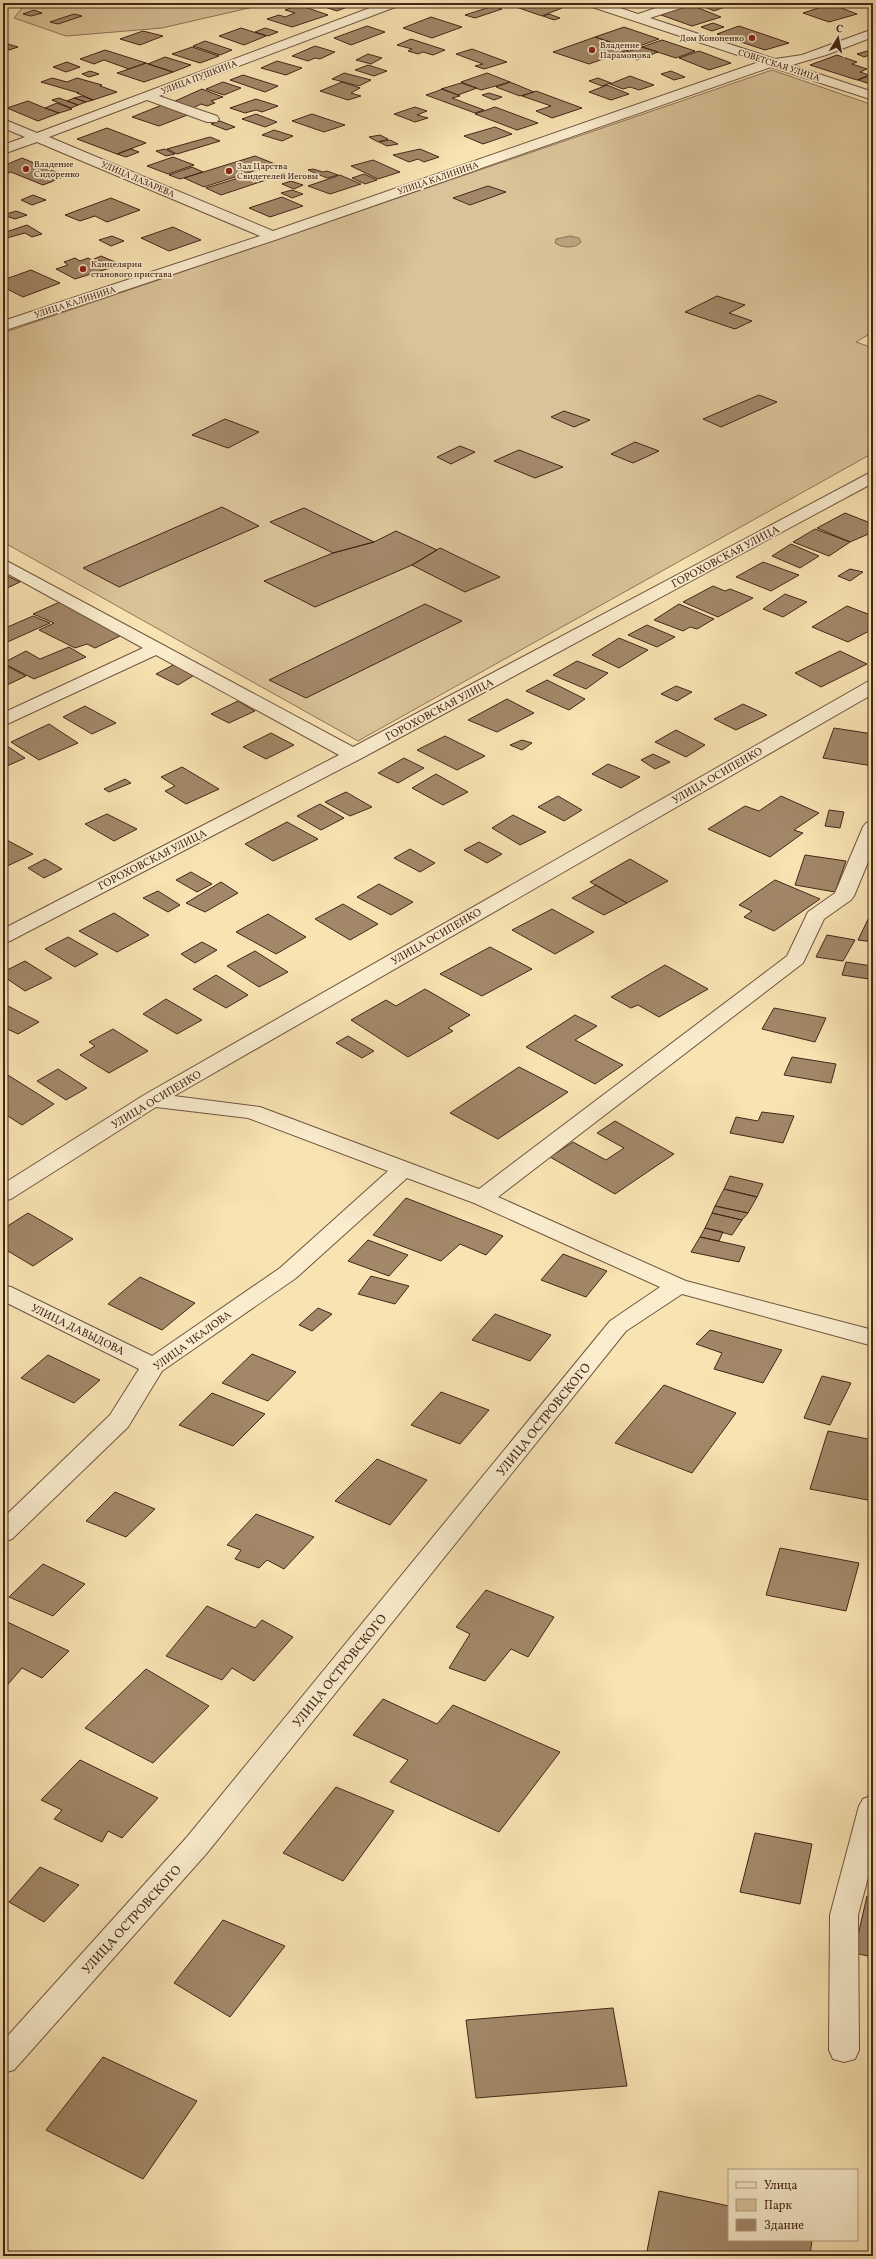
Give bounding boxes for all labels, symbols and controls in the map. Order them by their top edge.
north arrow [818,18,858,58]
text: С [835,22,844,38]
place label: Дом Кононенко [679,32,744,45]
marker: Дом Кононенко [747,33,757,43]
place label: Владение Парамонова [600,39,651,62]
marker: Владение Парамонова [587,45,597,55]
street label: СОВЕТСКАЯ УЛИЦА [736,46,822,85]
street label: УЛИЦА ПУШКИНА [159,57,240,98]
place label: Владение Сидоренко [34,158,80,181]
street label: УЛИЦА ЛАЗАРЕВА [99,158,177,201]
street label: УЛИЦА КАЛИНИНА [396,158,481,198]
place label: Зал Царства Свидетелей Иеговы [237,160,319,183]
marker: Владение Сидоренко [21,164,31,174]
marker: Зал Царства Свидетелей Иеговы [224,166,234,176]
place label: Канцелярия станового пристава [91,258,173,281]
marker: Канцелярия станового пристава [78,264,88,274]
street label: УЛИЦА КАЛИНИНА [33,283,118,322]
street label: ГОРОХОВСКАЯ УЛИЦА [669,522,783,592]
street label: ГОРОХОВСКАЯ УЛИЦА [383,675,497,745]
street label: УЛИЦА ОСИПЕНКО [670,744,766,808]
street label: ГОРОХОВСКАЯ УЛИЦА [96,826,210,894]
street label: УЛИЦА ОСИПЕНКО [389,905,485,969]
street label: УЛИЦА ОСИПЕНКО [109,1068,204,1133]
street label: УЛИЦА ДАВЫДОВА [28,1301,127,1360]
street label: УЛИЦА ЧКАЛОВА [151,1308,235,1375]
street label: УЛИЦА ОСТРОВСКОГО [493,1359,596,1481]
street label: УЛИЦА ОСТРОВСКОГО [289,1610,392,1732]
street label: УЛИЦА ОСТРОВСКОГО [79,1862,187,1979]
legend [728,2169,858,2241]
text: Улица [764,2178,797,2194]
text: Парк [764,2198,792,2214]
text: Здание [764,2218,804,2234]

